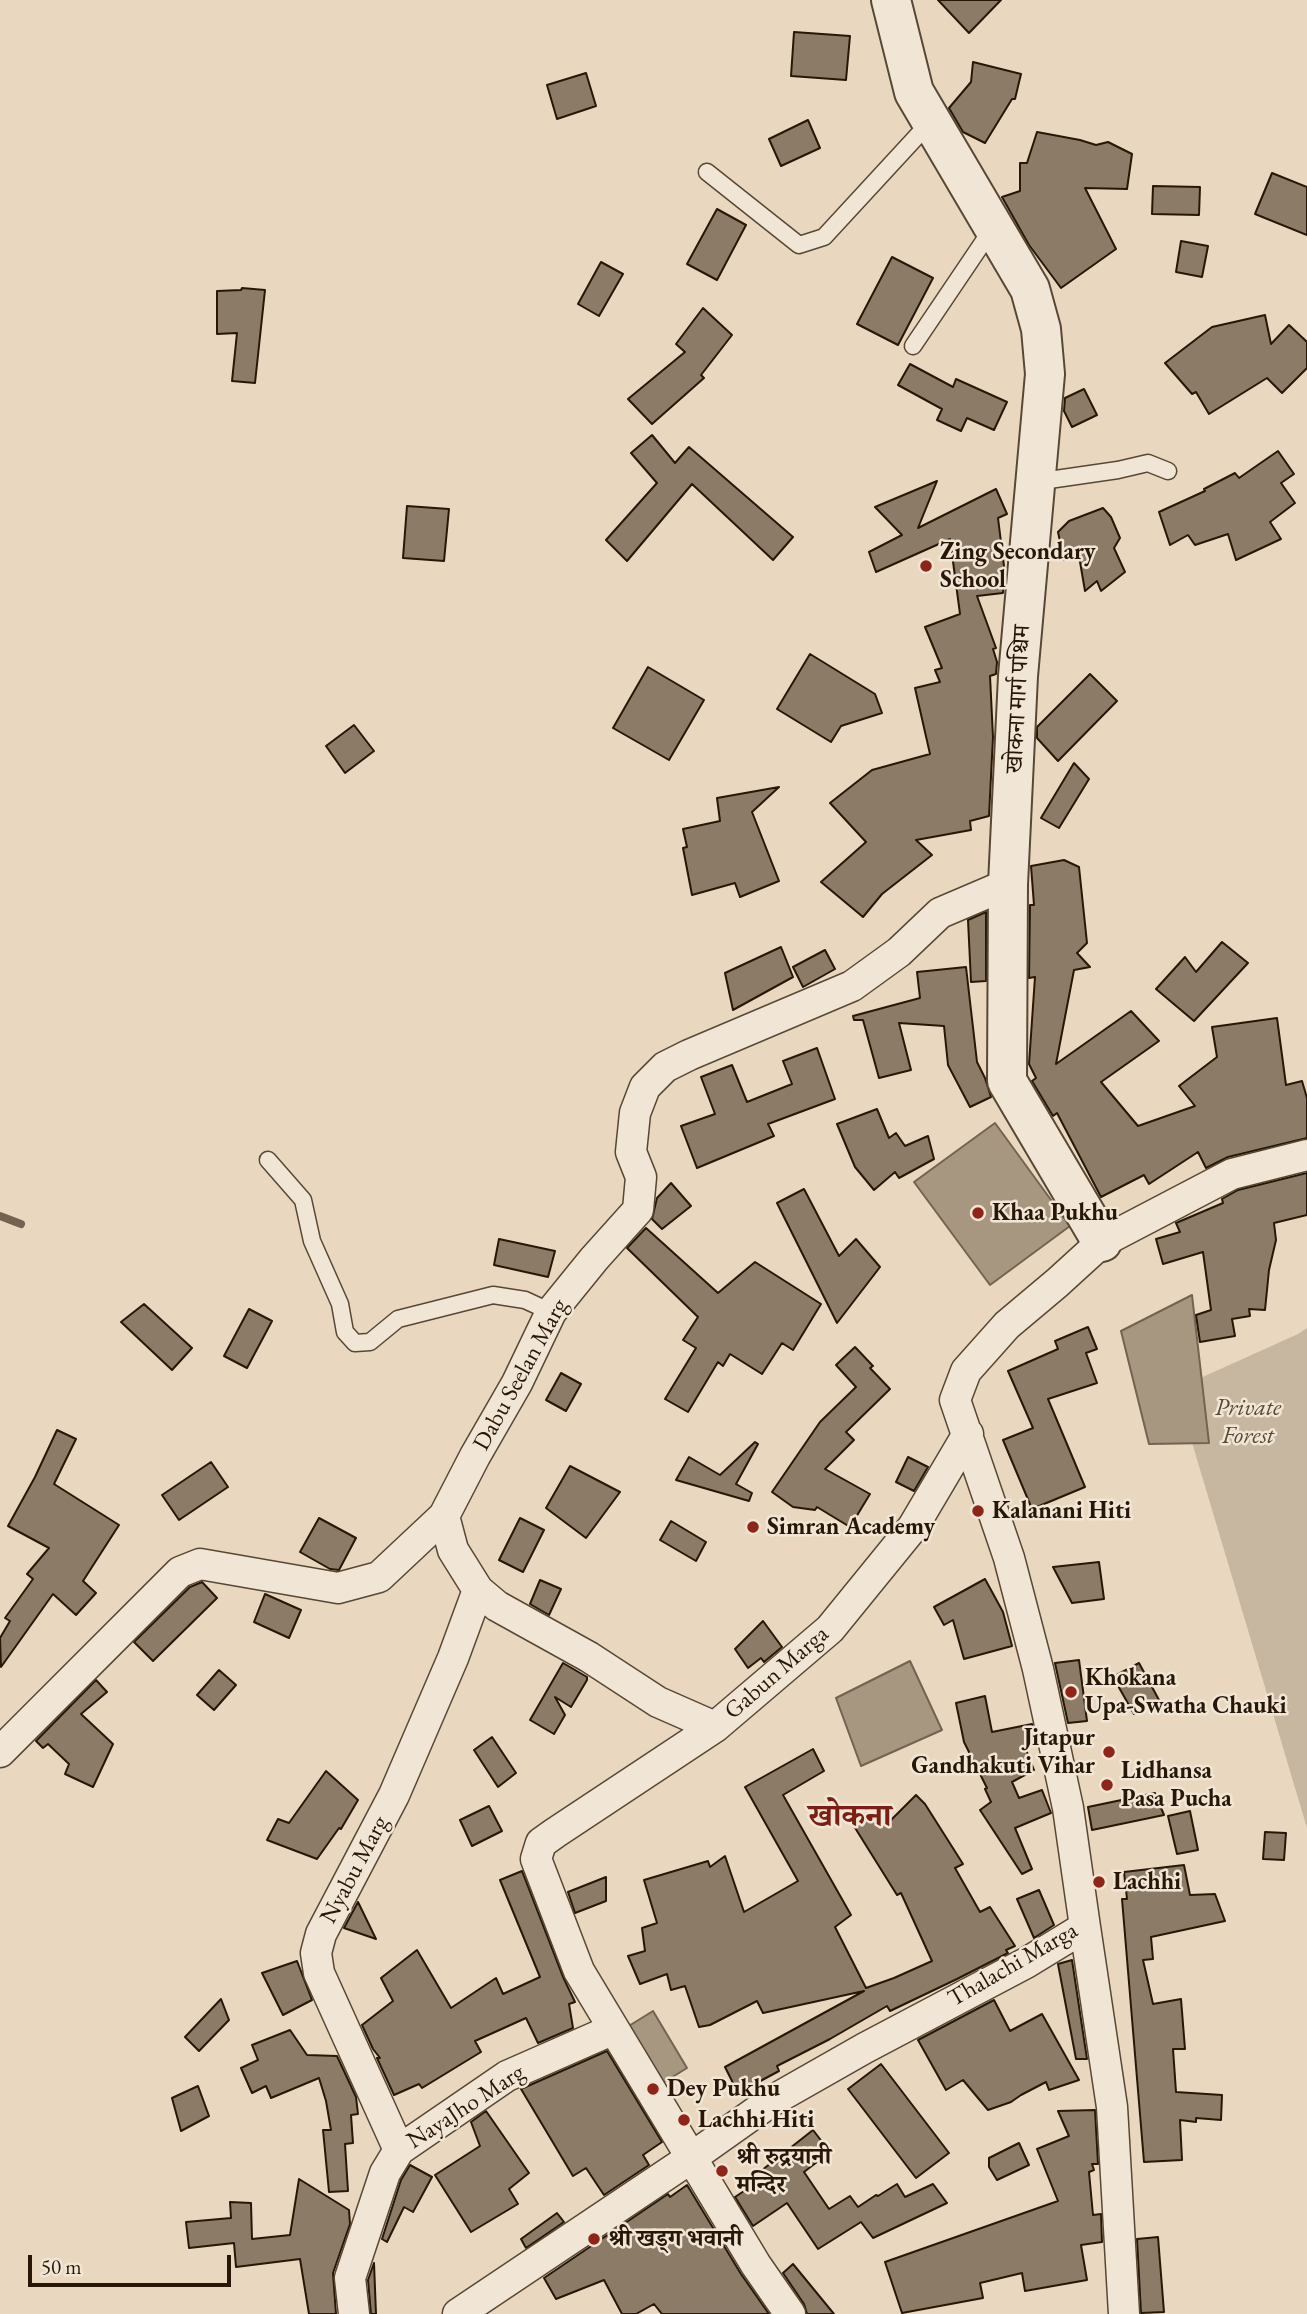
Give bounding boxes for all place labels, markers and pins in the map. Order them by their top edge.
place label: Zing Secondary School [940,538,1095,594]
marker: Zing Secondary School [918,558,934,574]
place label: Khaa Pukhu [992,1199,1118,1227]
marker: Khaa Pukhu [970,1205,986,1221]
place label: Kalanani Hiti [992,1497,1131,1525]
marker: Kalanani Hiti [970,1503,986,1519]
place label: Simran Academy [767,1513,935,1541]
marker: Simran Academy [745,1519,761,1535]
place label: Khokana Upa-Swatha Chauki [1085,1664,1287,1720]
marker: Khokana Upa-Swatha Chauki [1063,1684,1079,1700]
place label: Jitapur Gandhakuti Vihar [911,1724,1095,1780]
marker: Jitapur Gandhakuti Vihar [1101,1744,1117,1760]
place label: Lidhansa Pasa Pucha [1121,1757,1232,1813]
marker: Lidhansa Pasa Pucha [1099,1777,1115,1793]
place label: Lachhi [1113,1868,1181,1896]
marker: Lachhi [1091,1874,1107,1890]
place label: Dey Pukhu [667,2075,780,2103]
marker: Dey Pukhu [645,2081,661,2097]
place label: Lachhi Hiti [698,2106,814,2134]
marker: Lachhi Hiti [676,2112,692,2128]
place label: श्री रुद्रयानी मन्दिर [736,2143,831,2199]
marker: श्री रुद्रयानी मन्दिर [714,2163,730,2179]
place label: श्री खड्ग भवानी [608,2225,742,2253]
marker: श्री खड्ग भवानी [586,2231,602,2247]

